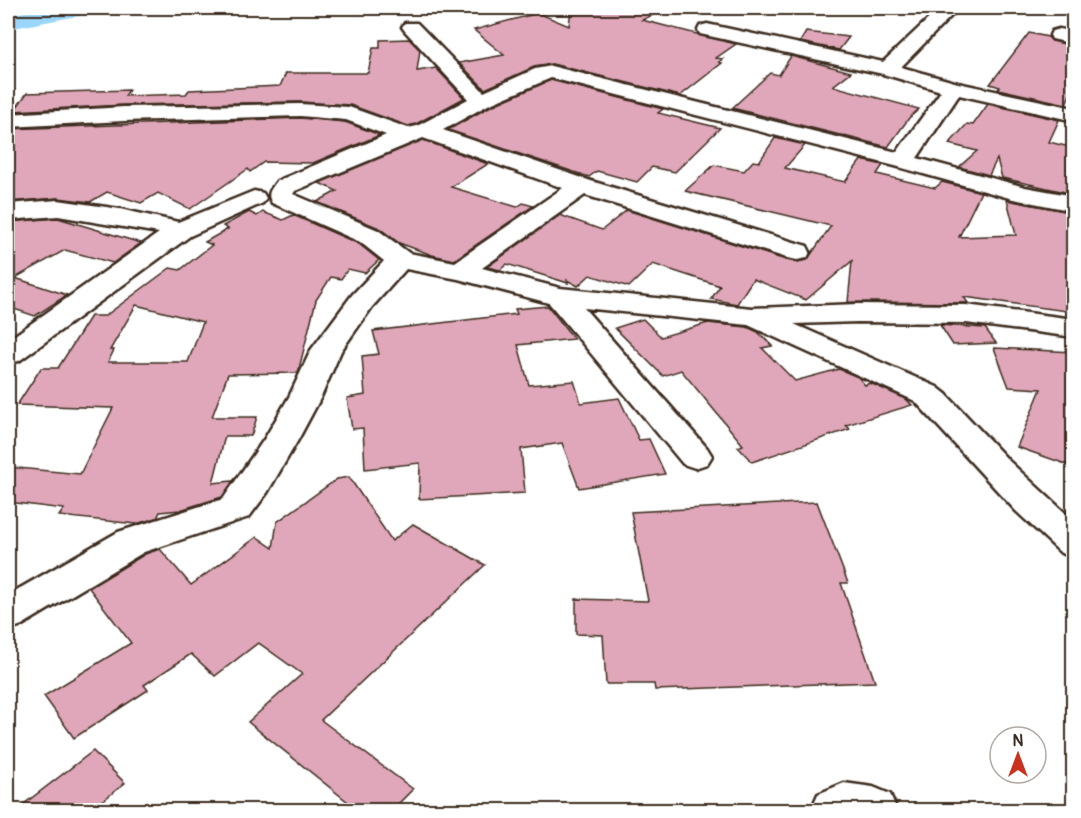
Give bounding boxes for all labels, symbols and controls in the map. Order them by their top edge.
north arrow [988,725,1048,785]
text: N [1013,731,1024,751]

